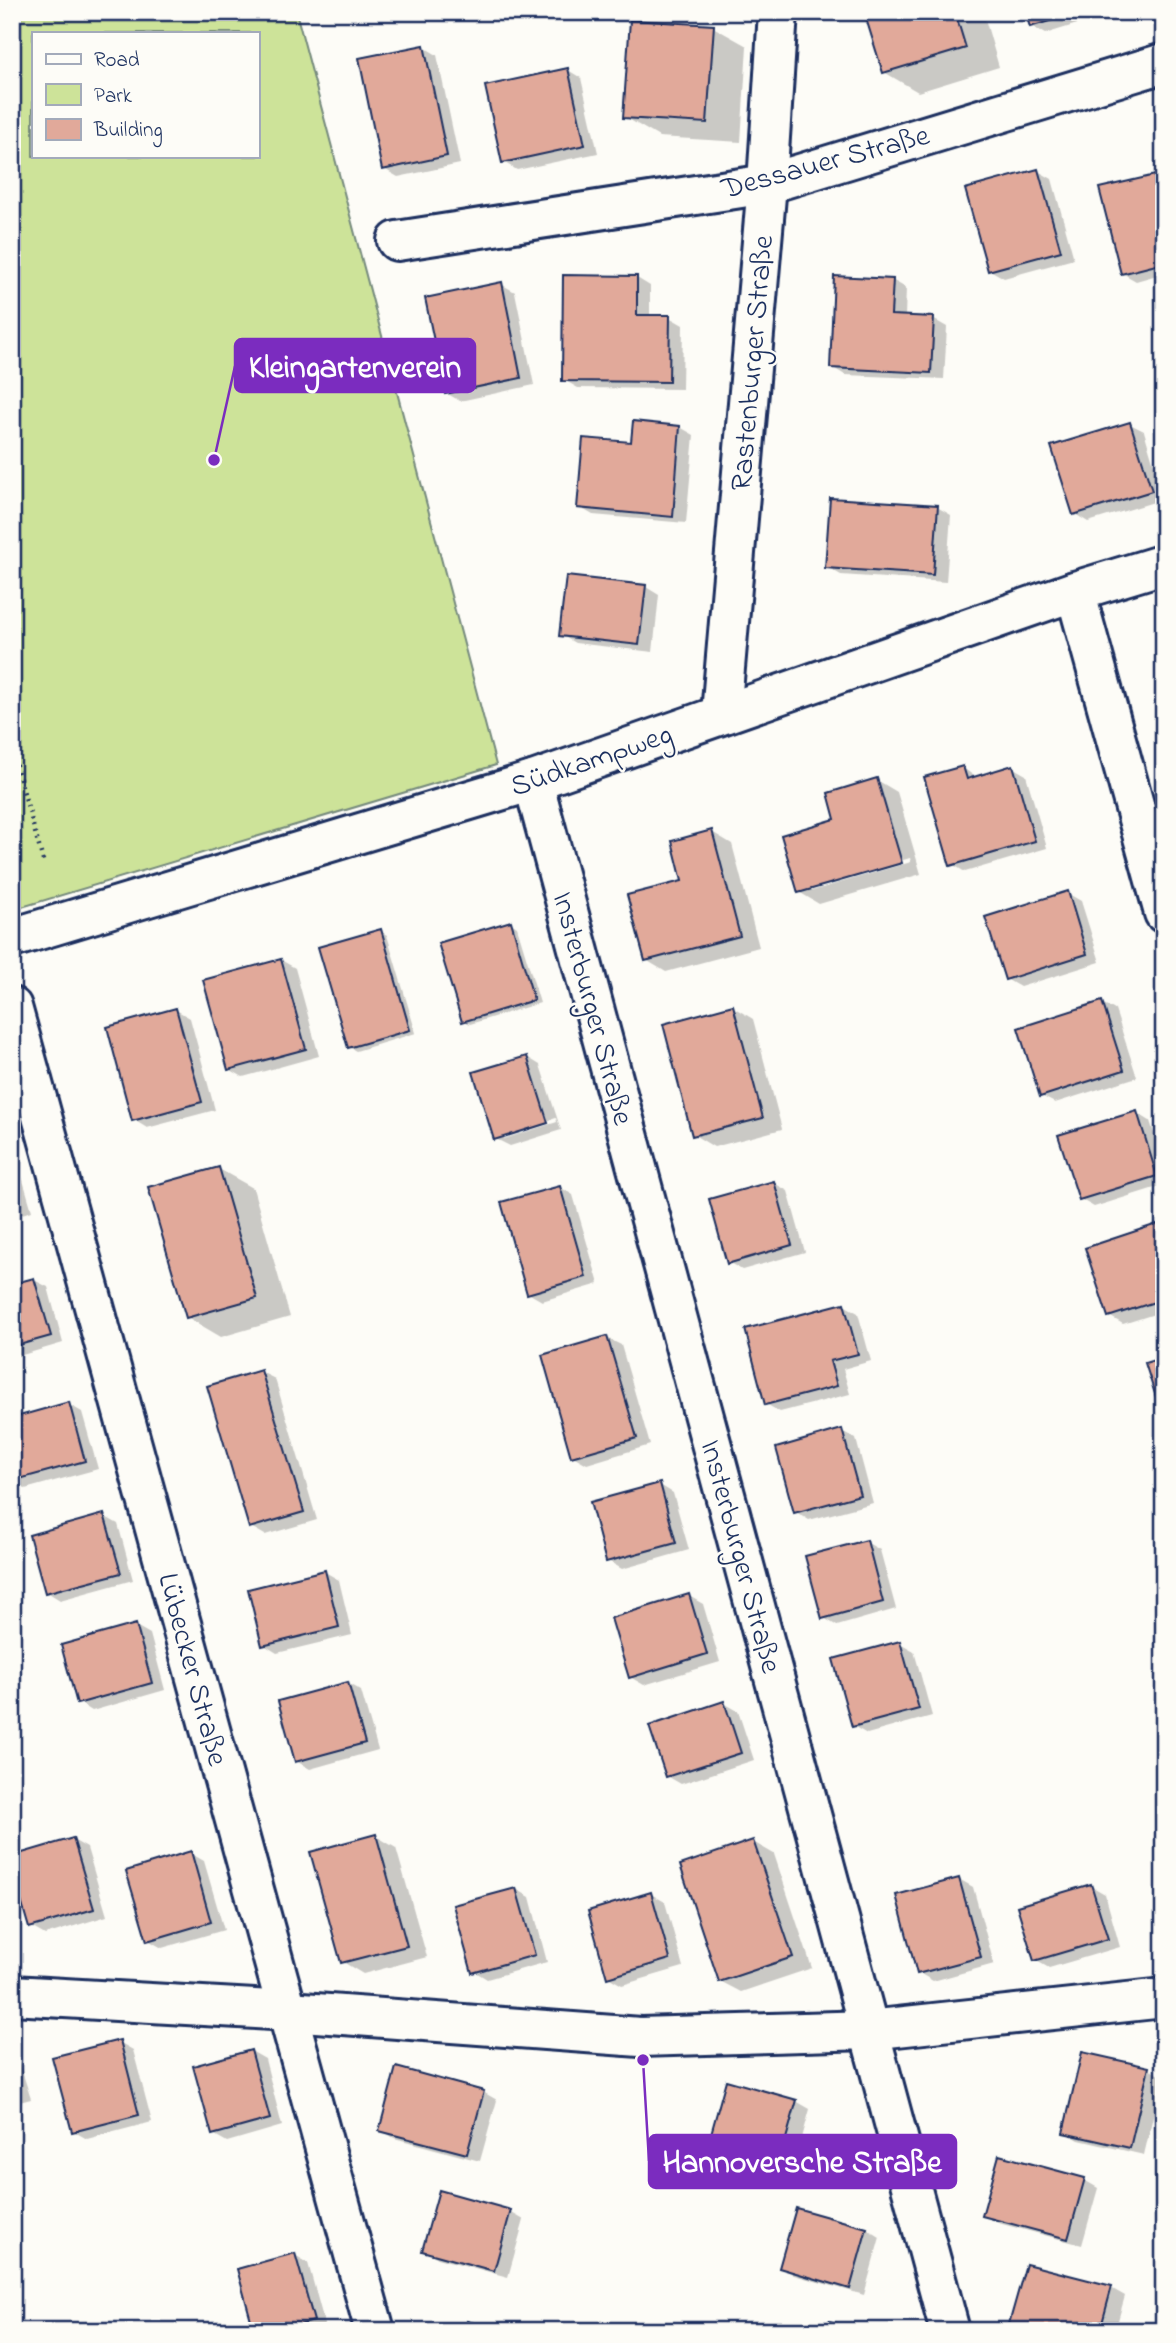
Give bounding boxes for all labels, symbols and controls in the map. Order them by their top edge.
legend [32,32,259,158]
text: Road [94,46,140,76]
text: Park [94,82,133,112]
street label: Dessauer Straße [716,115,935,213]
text: Building [93,116,163,148]
street label: Rastenburger Straße [721,233,787,493]
callout: Kleingartenverein [235,339,475,392]
text: Kleingartenverein [249,346,462,394]
street label: Südkampweg [505,714,679,810]
street label: Insterburger Straße [539,887,644,1131]
street label: Insterburger Straße [687,1435,792,1679]
street label: Lübecker Straße [144,1568,238,1772]
callout: Hannoversche Straße [649,2135,956,2188]
text: Hannoversche Straße [662,2141,943,2188]

